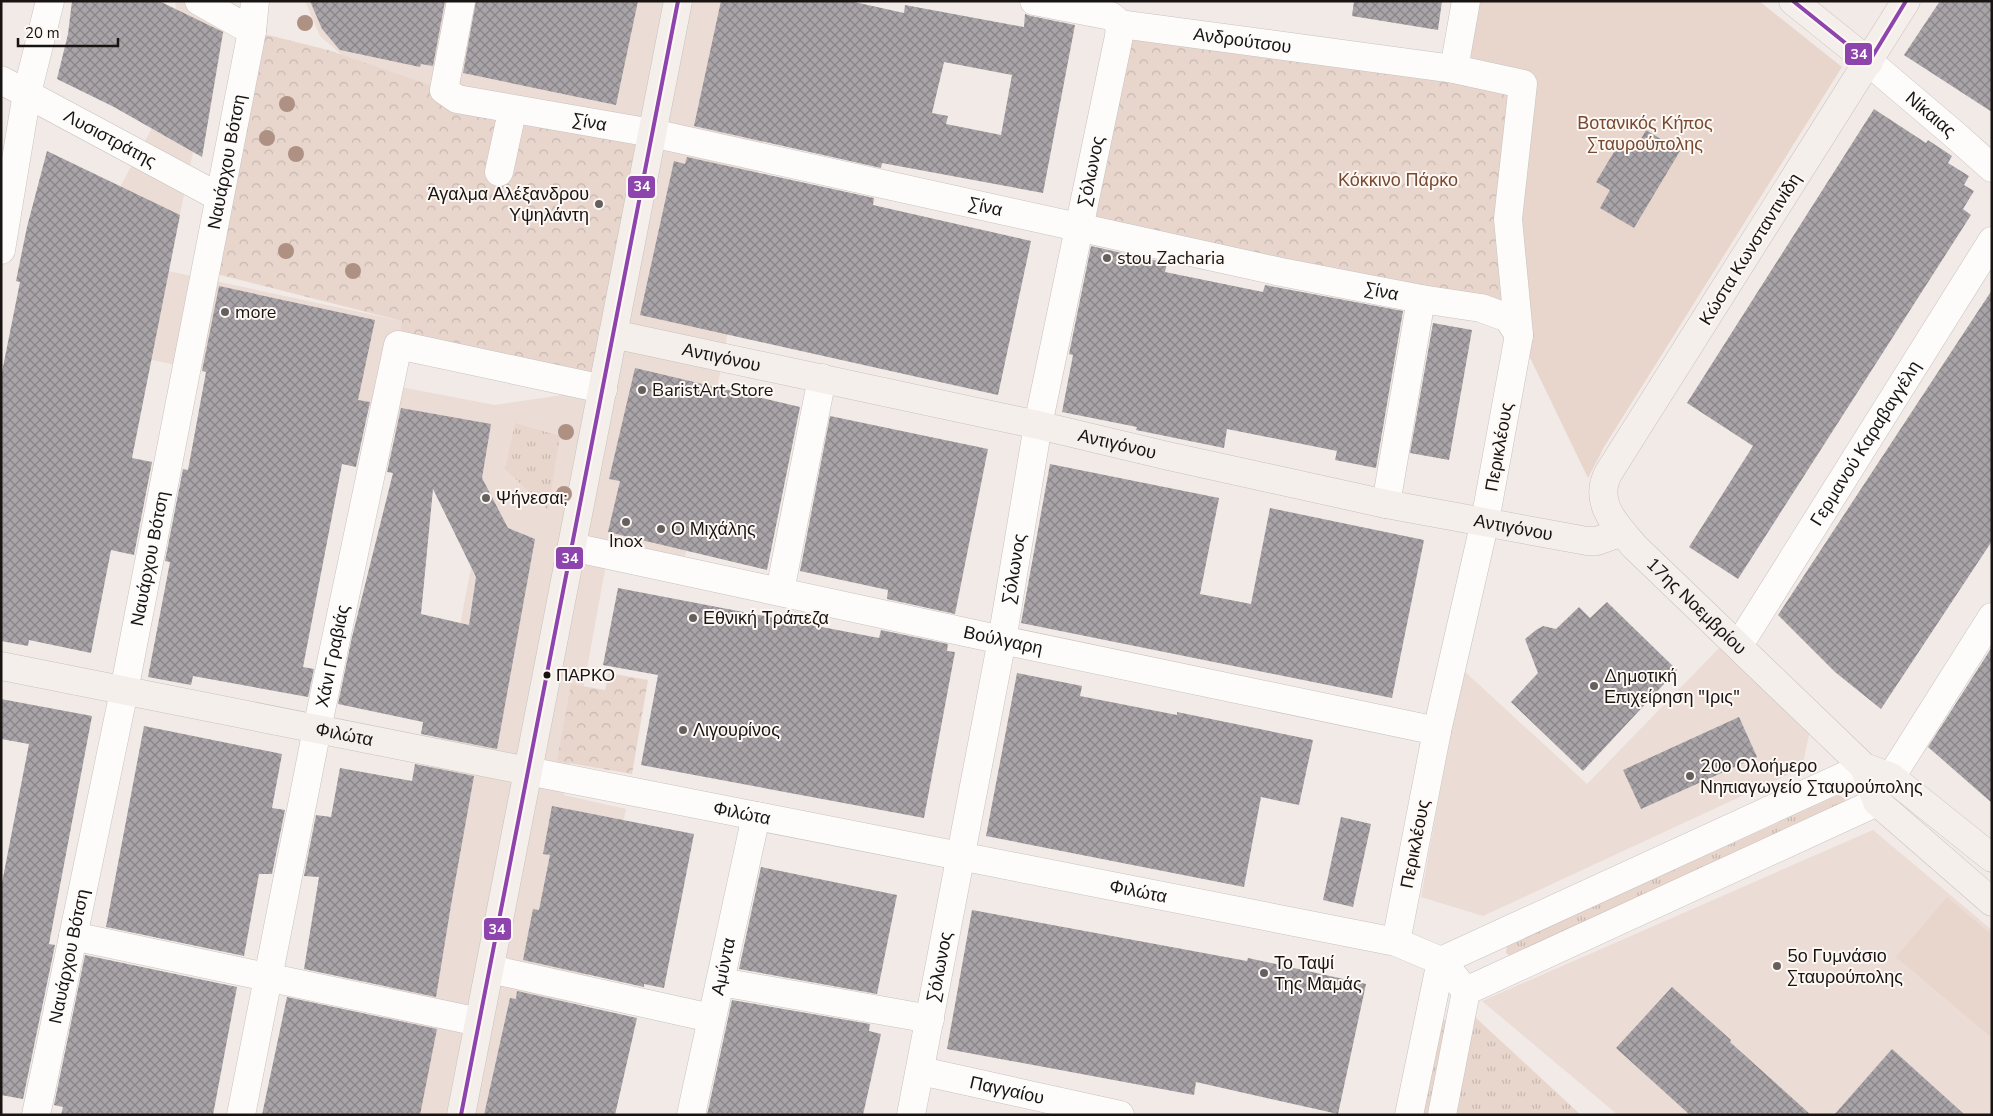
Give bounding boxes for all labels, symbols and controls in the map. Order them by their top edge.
scale bar [18,15,118,47]
street label: Ανδρούτσου [1192,22,1293,59]
text: 20 m [25,23,60,43]
line badge: 34 [1844,42,1873,66]
text: 34 [1851,45,1868,64]
street label: Νίκαιας [1900,86,1961,143]
street label: Ναυάρχου Βότση [202,92,251,231]
street label: Λυσιστράτης [60,104,161,173]
street label: Σίνα [571,107,608,137]
park label: Βοτανικός Κήπος Σταυρούπολης [1577,111,1713,156]
street label: Σόλωνος [1072,134,1110,208]
park label: Κόκκινο Πάρκο [1338,168,1458,192]
street label: Κώστα Κωνσταντινίδη [1693,168,1807,330]
line badge: 34 [627,175,656,199]
text: 34 [634,177,651,196]
place label: Άγαλμα Αλέξανδρου Υψηλάντη [428,182,589,227]
street label: Σίνα [966,191,1005,222]
marker: Άγαλμα Αλέξανδρου Υψηλάντη [593,198,605,210]
place label: stou Zacharia [1117,246,1225,270]
marker: stou Zacharia [1101,252,1113,264]
street label: Σίνα [1363,276,1401,306]
place label: more [235,300,276,324]
marker: more [219,306,231,318]
street label: Αντιγόνου [680,337,763,377]
street label: Γερμανού Καραβαγγέλη [1804,356,1926,531]
place label: BaristArt Store [652,378,773,402]
marker: BaristArt Store [636,384,648,396]
street label: Περικλέους [1479,400,1519,493]
street label: Αντιγόνου [1076,423,1159,465]
place label: Ψήνεσαι; [496,486,568,510]
street label: Ναυάρχου Βότση [125,489,175,628]
marker: Ψήνεσαι; [480,492,492,504]
street label: Αντιγόνου [1472,508,1555,546]
marker: Inox [620,516,632,528]
place label: Ο Μιχάλης [671,517,756,541]
marker: Ο Μιχάλης [655,523,667,535]
place label: Inox [609,529,644,553]
street label: Σόλωνος [996,531,1032,606]
line badge: 34 [555,546,584,570]
text: 34 [562,549,579,568]
street label: 17ης Νοεμβρίου [1641,552,1752,660]
street label: Χάνι Γραβιάς [310,602,355,709]
place label: Εθνική Τράπεζα [703,606,829,630]
marker: Εθνική Τράπεζα [687,612,699,624]
street label: Βούλγαρη [961,620,1045,660]
place label: ΠΑΡΚΟ [556,664,615,687]
place label: Δημοτική Επιχείρηση "Ιρις" [1604,664,1740,709]
marker: ΠΑΡΚΟ [542,670,552,680]
marker: Δημοτική Επιχείρηση "Ιρις" [1588,680,1600,692]
street label: Φιλώτα [313,717,375,752]
place label: Λιγουρίνος [693,718,780,742]
marker: Λιγουρίνος [677,724,689,736]
place label: 20ο Ολοήμερο Νηπιαγωγείο Σταυρούπολης [1700,754,1923,799]
marker: 20ο Ολοήμερο Νηπιαγωγείο Σταυρούπολης [1684,770,1696,782]
street label: Φιλώτα [711,796,773,831]
street label: Περικλέους [1395,797,1435,890]
street label: Φιλώτα [1107,874,1169,909]
street label: Ναυάρχου Βότση [43,887,95,1026]
line badge: 34 [483,917,512,941]
text: 34 [489,920,506,939]
street label: Σόλωνος [921,929,958,1004]
street label: Αμύντα [705,935,741,997]
place label: 5ο Γυμνάσιο Σταυρούπολης [1787,944,1903,989]
place label: Το Ταψί Της Μαμάς [1274,951,1362,996]
marker: 5ο Γυμνάσιο Σταυρούπολης [1771,960,1783,972]
marker: Το Ταψί Της Μαμάς [1258,967,1270,979]
street label: Παγγαίου [967,1070,1046,1110]

